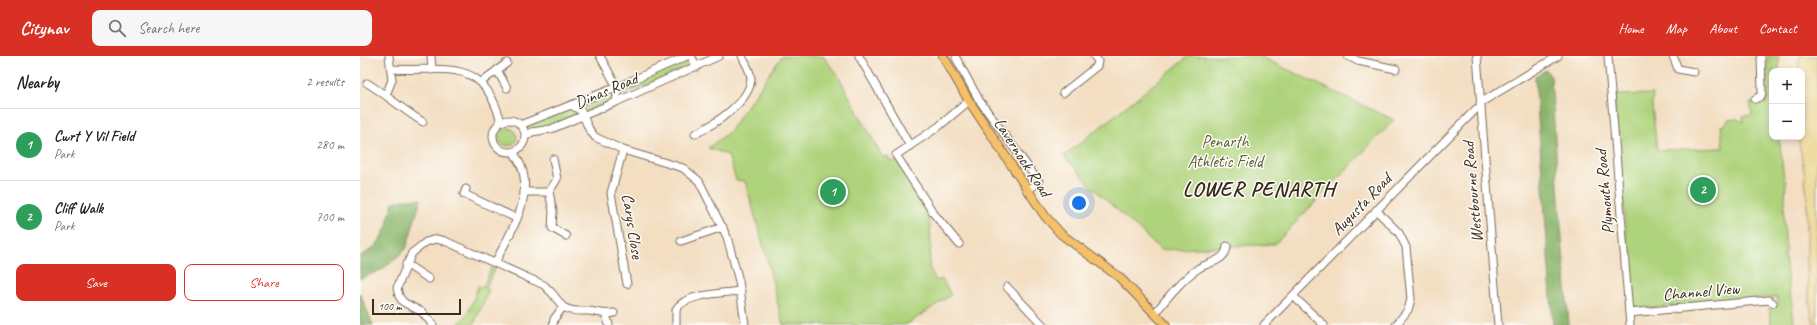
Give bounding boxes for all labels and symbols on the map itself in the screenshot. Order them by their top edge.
street label: Dinas Road [572,67,643,113]
street label: Lavernock Road [989,114,1057,203]
park label: Penarth Athletic Field [1187,131,1265,172]
street label: Westbourne Road [1457,138,1487,243]
street label: Plymouth Road [1590,146,1619,235]
street label: Augusta Road [1327,167,1398,240]
pin: 2 [1690,175,1716,205]
district label: LOWER PENARTH [1183,176,1338,202]
pin: 1 [820,177,846,207]
street label: Carys Close [617,192,648,262]
your location [1069,193,1089,213]
street label: Channel View [1662,278,1742,305]
scale bar [372,297,461,316]

